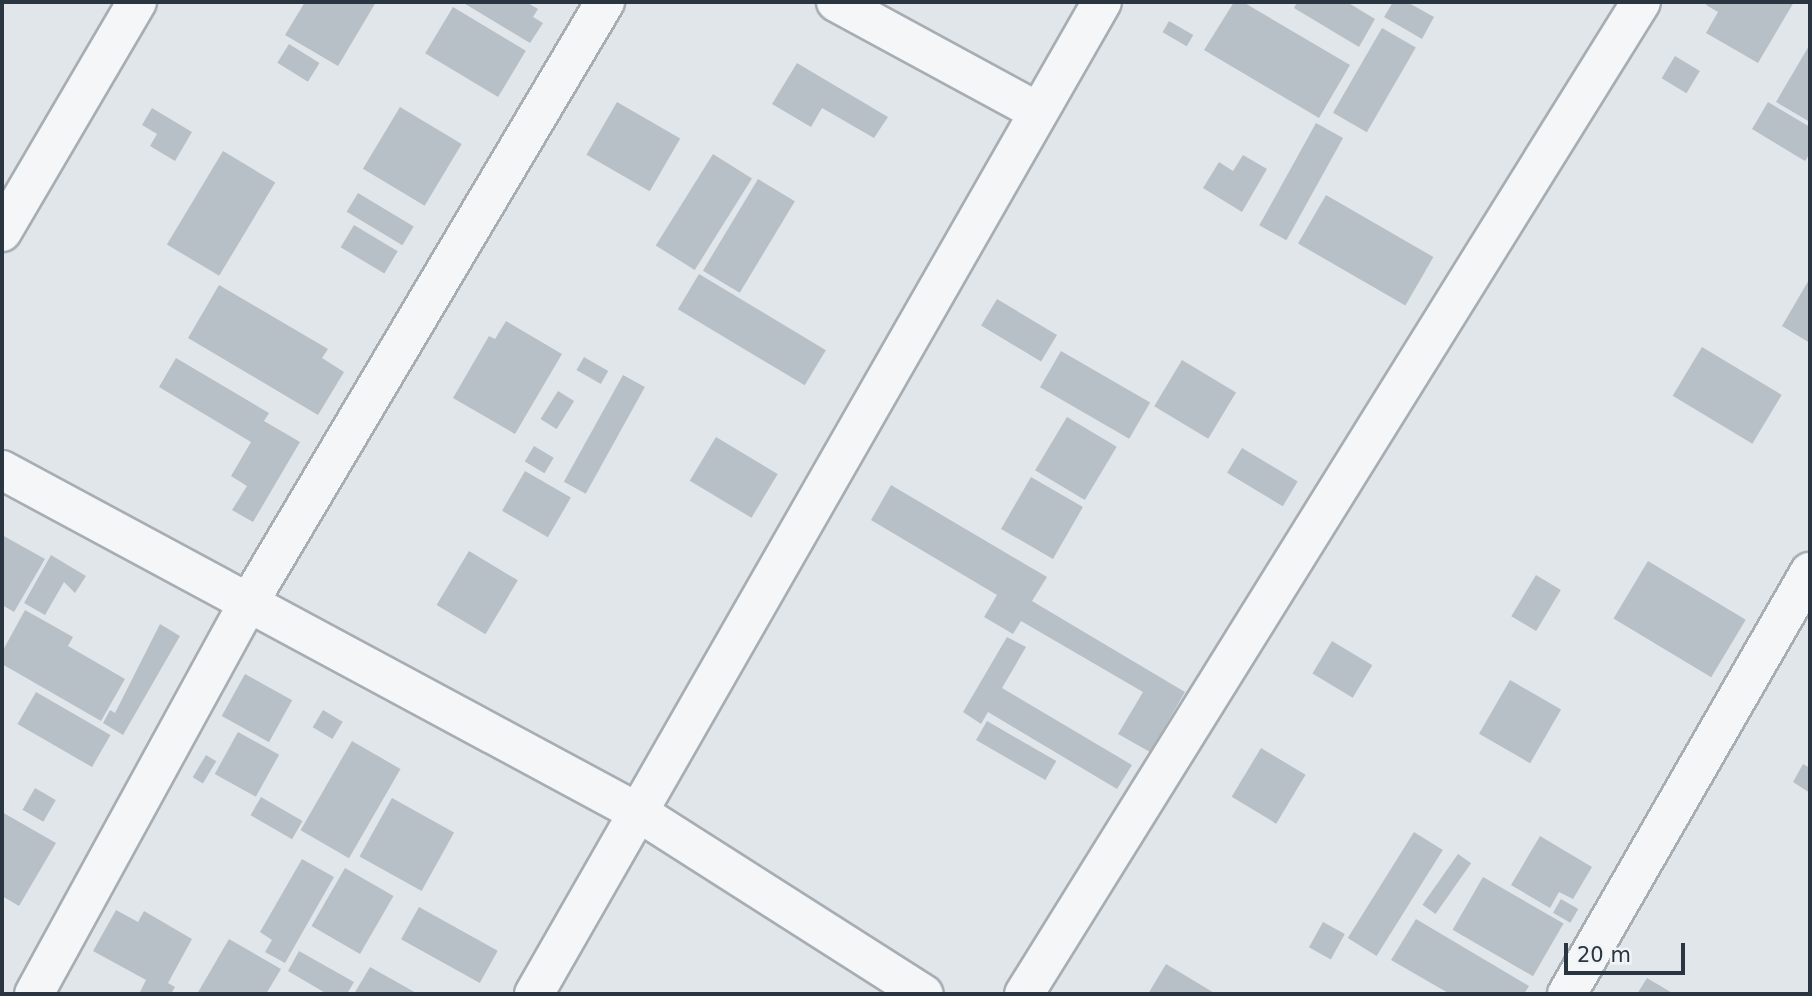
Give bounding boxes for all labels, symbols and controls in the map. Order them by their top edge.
scale bar [1567,930,1688,974]
text: 20 m [1577,943,1631,967]

